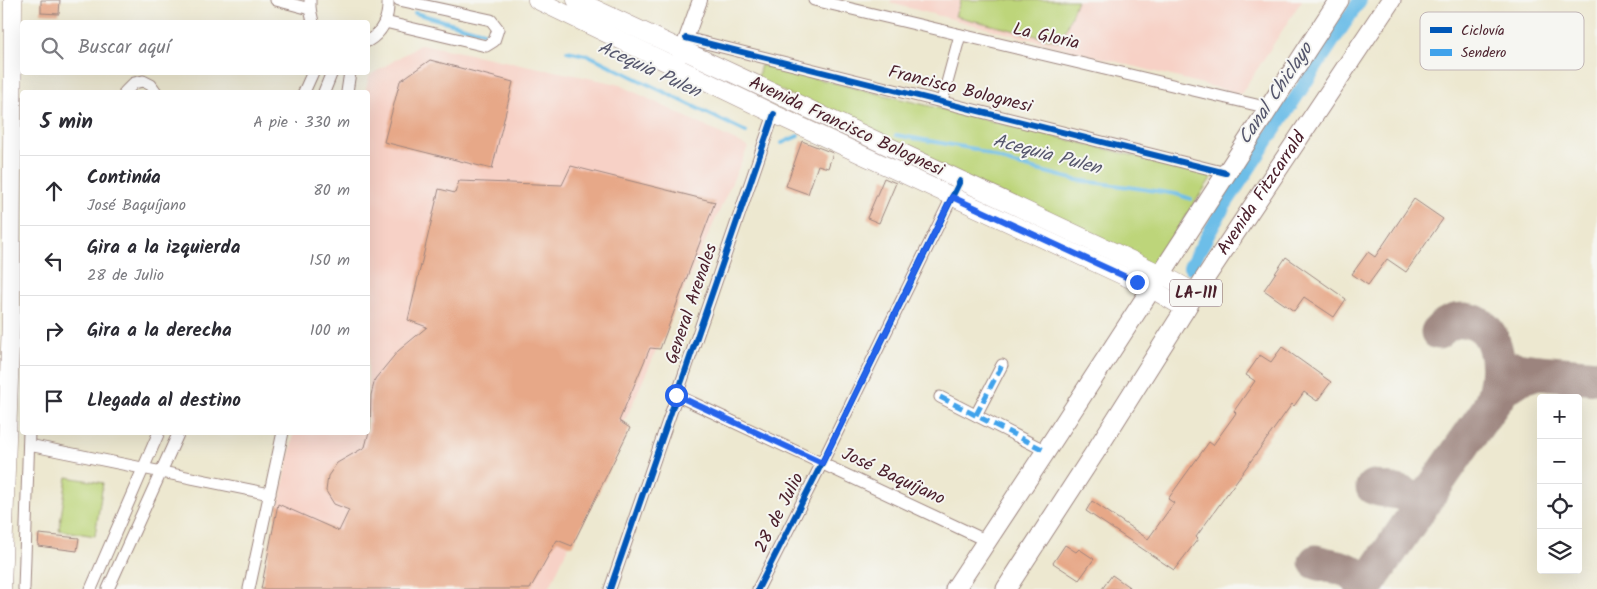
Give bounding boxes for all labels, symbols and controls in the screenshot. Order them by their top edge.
legend [1420,12,1584,70]
street label: La Gloria [1010,15,1082,59]
search box [20,20,370,75]
text: Ciclovía [1461,20,1505,42]
text: Buscar aquí [78,33,170,63]
water label: Acequia Pulen [593,33,707,108]
icon: search [38,34,66,62]
water label: Canal Chiclayo [1231,36,1322,151]
text: Sendero [1461,42,1506,64]
street label: Francisco Bolognesi [885,58,1036,122]
street label: Avenida Francisco Bolognesi [744,69,949,185]
text: 5 min [40,106,93,139]
text: A pie · 330 m [253,110,350,135]
street label: Avenida Fitzcarrald [1209,125,1314,261]
water label: Acequia Pulen [990,126,1106,184]
text: Continúa [87,163,161,193]
icon: ahead [40,177,68,205]
text: 80 m [313,178,350,203]
text: José Baquíjano [87,193,186,218]
text: Gira a la izquierda [87,233,240,263]
street label: General Arenales [658,239,726,368]
icon: left [40,247,68,275]
text: 150 m [309,248,350,273]
text: 28 de Julio [87,263,164,288]
route end [1126,271,1149,294]
road number: LA-111 [1170,280,1222,306]
text: Gira a la derecha [87,316,232,346]
icon: right [40,317,68,345]
text: 100 m [310,318,350,343]
route start [665,384,688,407]
text: Llegada al destino [87,386,241,416]
icon: arrive [40,387,68,415]
map controls [1537,394,1582,574]
button: + [1537,394,1582,439]
button: − [1537,439,1582,484]
street label: José Baquíjano [836,440,950,514]
street label: 28 de Julio [747,468,813,558]
button: locate [1537,484,1582,529]
button: layers [1537,529,1582,574]

